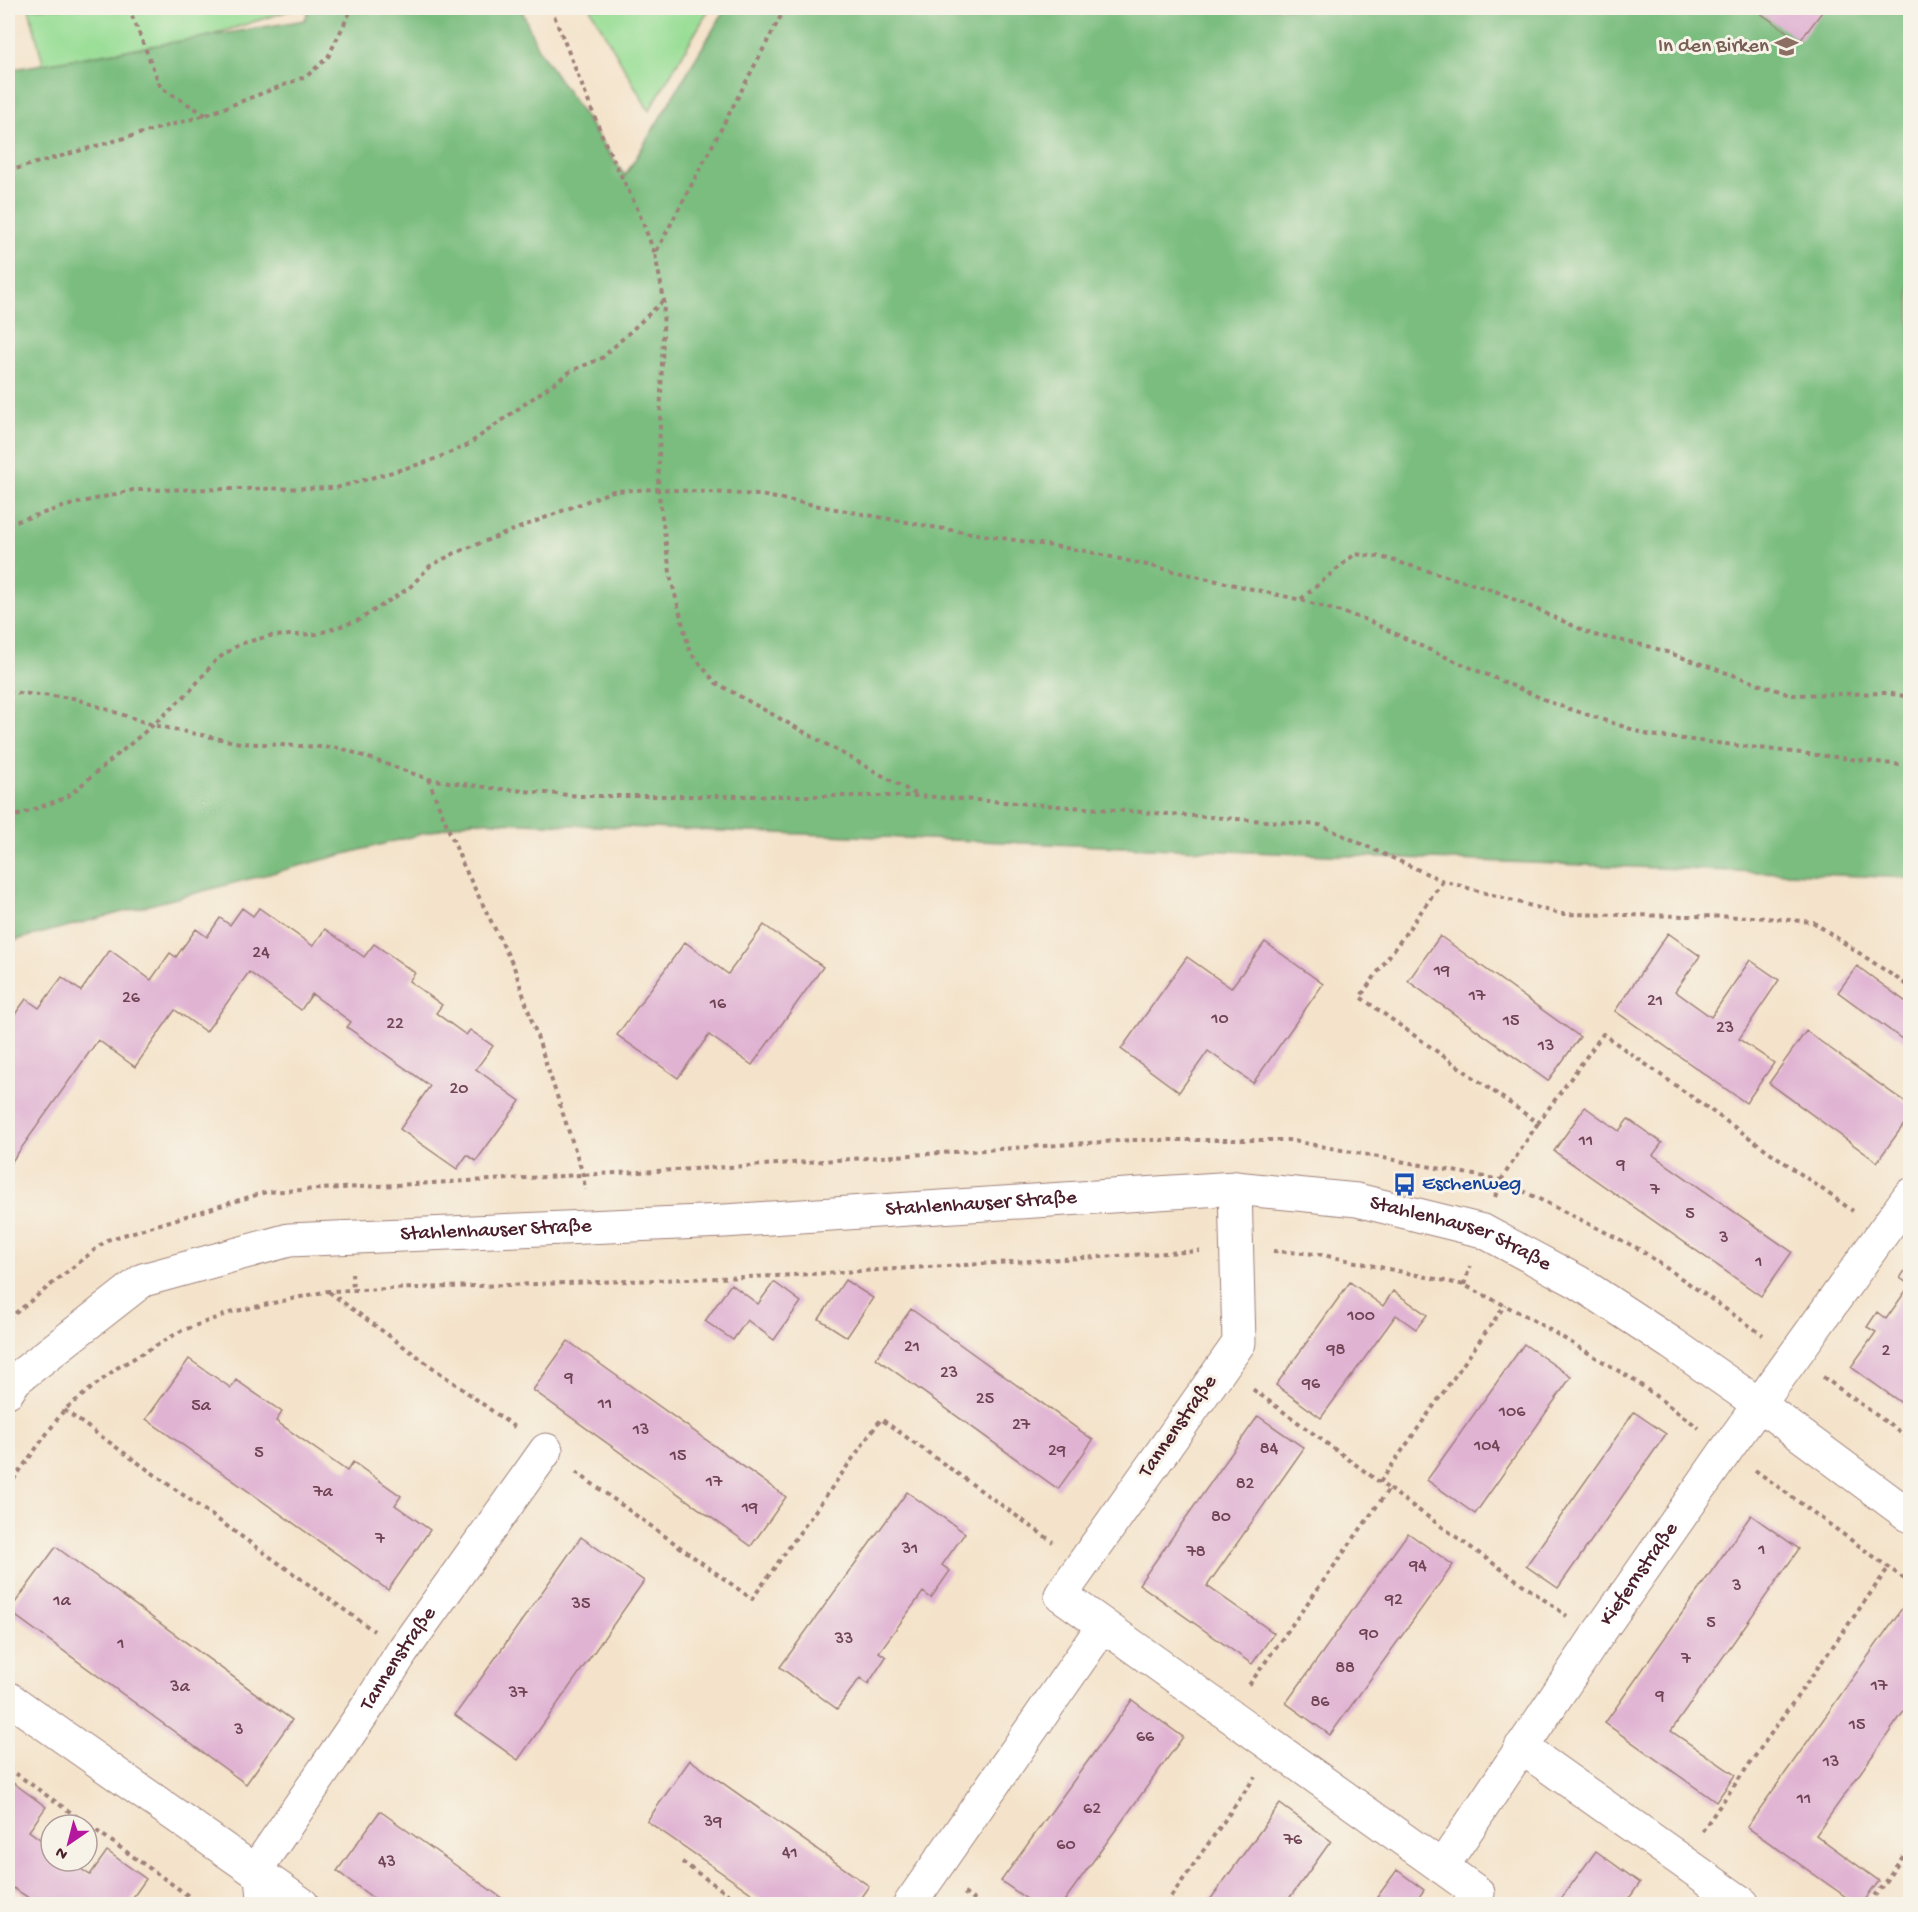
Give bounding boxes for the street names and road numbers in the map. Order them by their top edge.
street label: Stahlenhauser Straße [885,1186,1079,1223]
street label: Stahlenhauser Straße [1367,1191,1556,1278]
street label: Stahlenhauser Straße [400,1214,593,1248]
street label: Tannenstraße [1134,1370,1224,1484]
street label: Kiefernstraße [1595,1517,1685,1631]
street label: Tannenstraße [355,1601,443,1717]

